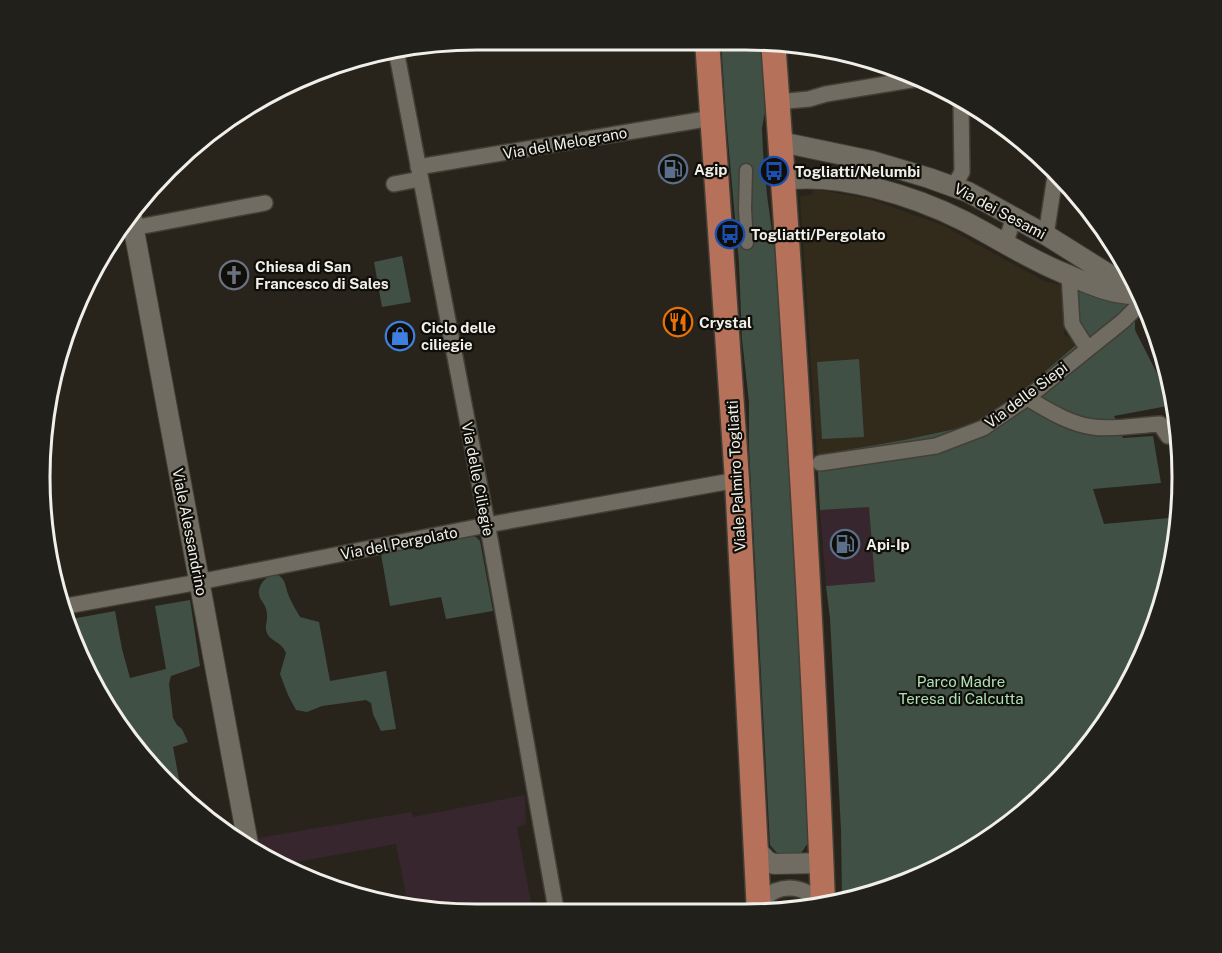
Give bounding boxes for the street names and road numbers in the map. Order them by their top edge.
street label: Via del Melograno [502,124,628,162]
street label: Via dei Sesami [951,180,1049,242]
street label: Via delle Siepi [982,359,1070,431]
street label: Viale Palmiro Togliatti [724,400,748,552]
street label: Via delle Ciliegie [459,421,497,537]
street label: Viale Alessandrino [169,467,211,597]
street label: Via del Pergolato [339,523,459,563]

